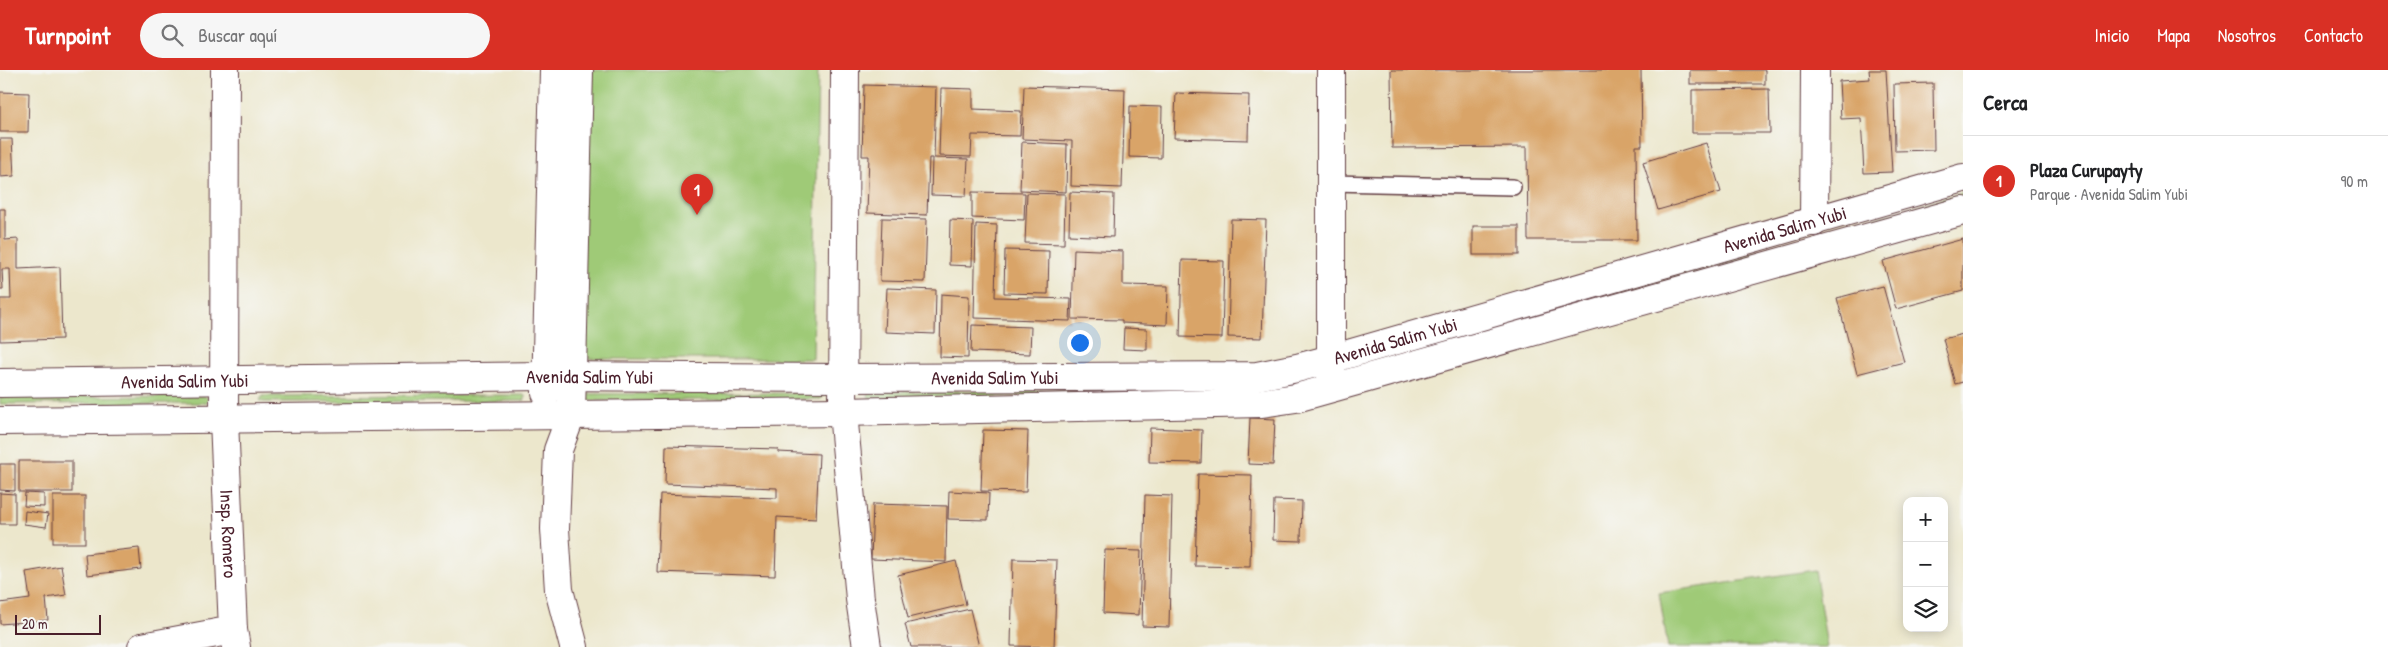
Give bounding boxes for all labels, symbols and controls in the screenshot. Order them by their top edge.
search box [140,13,490,58]
text: Turnpoint [25,19,110,51]
icon: search [158,21,186,49]
text: Buscar aquí [198,22,278,48]
text: Inicio [2095,23,2129,48]
text: Mapa [2157,23,2190,48]
text: Nosotros [2218,23,2276,48]
text: Contacto [2304,23,2363,48]
text: Cerca [1983,88,2027,117]
text: Plaza Curupayty [2030,157,2143,183]
text: 1 [1996,170,2002,192]
text: 90 m [2340,170,2368,192]
pin: 1 [681,174,713,215]
text: Parque · Avenida Salim Yubi [2030,183,2188,205]
street label: Avenida Salim Yubi [1720,199,1850,259]
street label: Avenida Salim Yubi [1331,311,1460,371]
your location [1067,330,1093,356]
street label: Avenida Salim Yubi [526,363,654,390]
street label: Avenida Salim Yubi [931,364,1059,391]
street label: Avenida Salim Yubi [121,367,249,394]
street label: Insp. Romero [214,489,244,579]
map controls [1903,497,1948,632]
button: + [1903,497,1948,542]
button: − [1903,542,1948,587]
button: layers [1903,587,1948,632]
scale bar [15,612,101,635]
text: 20 m [22,614,48,633]

